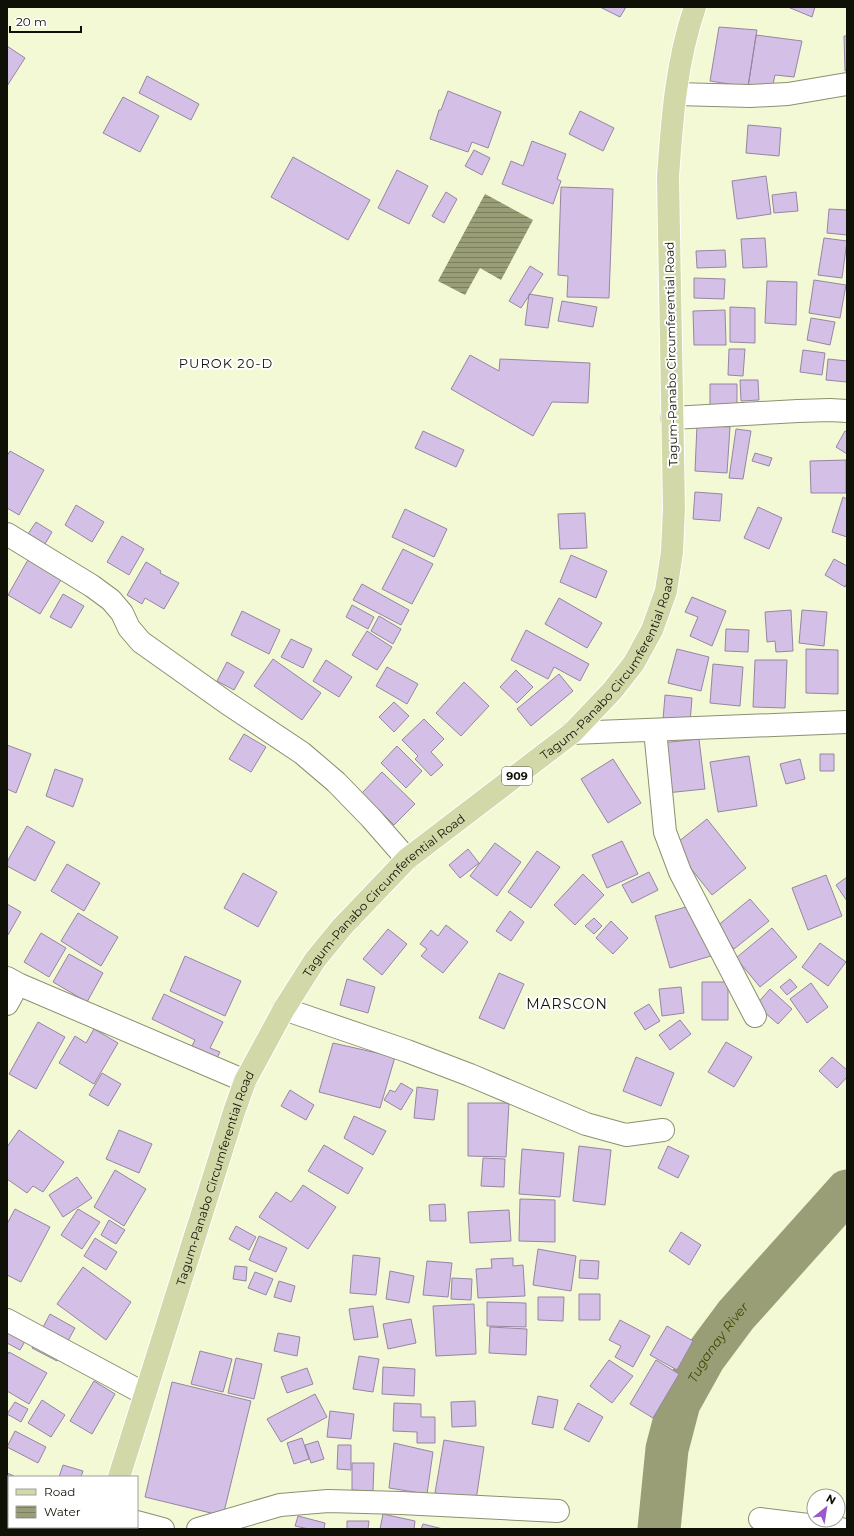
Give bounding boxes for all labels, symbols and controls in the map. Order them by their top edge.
scale bar [10,8,81,34]
text: 20 m [16,14,47,29]
street label: Tagum-Panabo Circumferential Road [662,241,680,467]
district label: PUROK 20-D [179,355,273,371]
street label: Tagum-Panabo Circumferential Road [537,576,676,762]
road number: 909 [502,767,532,785]
street label: Tagum-Panabo Circumferential Road [299,810,468,979]
district label: MARSCON [526,995,608,1013]
street label: Tagum-Panabo Circumferential Road [172,1068,257,1287]
water label: Tuganay River [684,1298,752,1385]
legend [8,1476,138,1528]
text: Road [44,1484,75,1499]
north arrow [806,1488,846,1528]
text: N [824,1491,838,1508]
text: Water [44,1504,81,1519]

